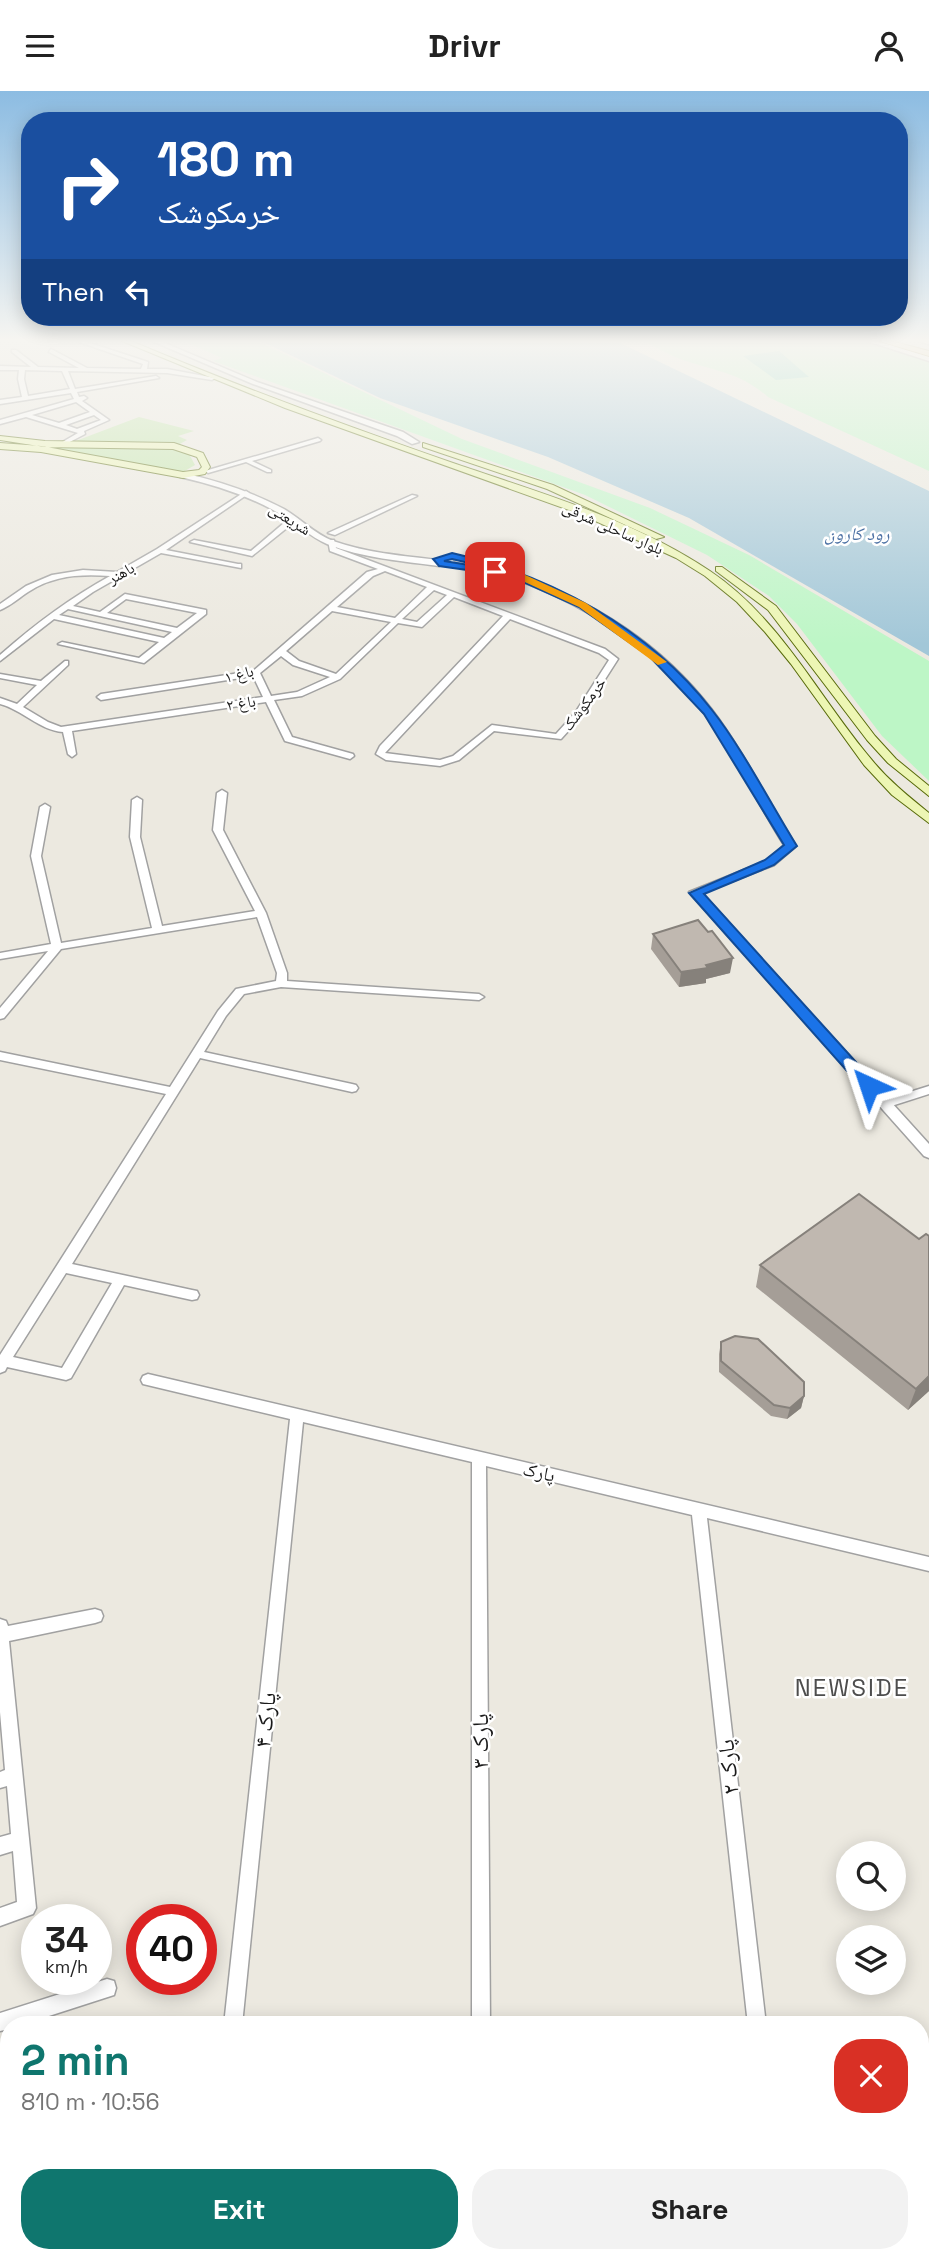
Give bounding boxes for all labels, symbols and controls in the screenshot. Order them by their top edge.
text: Drivr [428,26,501,66]
icon: menu [21,27,59,65]
icon: person [870,27,908,65]
text: 180 m [157,128,295,190]
icon: right [42,140,133,231]
text: خرمکوشک [157,192,280,232]
icon: left [119,273,157,311]
text: Then [42,275,105,309]
street label: بلوار ساحلی شرقی [559,496,667,560]
street label: شریعتی [265,498,315,540]
water label: رود کارون [824,522,890,545]
pin [465,542,525,602]
icon: arrive [476,553,514,591]
street label: باهنر [103,557,138,589]
street label: باغ ۱ [222,660,256,688]
street label: خرمکوشک [557,673,611,735]
street label: باغ ۲ [225,690,257,716]
position arrow [832,1049,906,1123]
street label: پارک [520,1456,558,1488]
district label: NEWSIDE [795,1672,909,1703]
street label: پارک ۴ [247,1691,283,1749]
street label: پارک ۳ [465,1713,495,1769]
street label: پارک ۲ [710,1738,746,1796]
map controls [836,1841,906,1995]
button: search [836,1841,906,1911]
speed limit sign: 40 [126,1904,217,1995]
text: 34 [45,1918,88,1962]
button: layers [836,1925,906,1995]
text: km/h [45,1955,88,1978]
text: 2 min [21,2034,130,2087]
button: close [834,2039,908,2113]
text: 810 m · 10:56 [21,2087,160,2117]
button: Exit [21,2169,458,2249]
button: Share [472,2169,908,2249]

